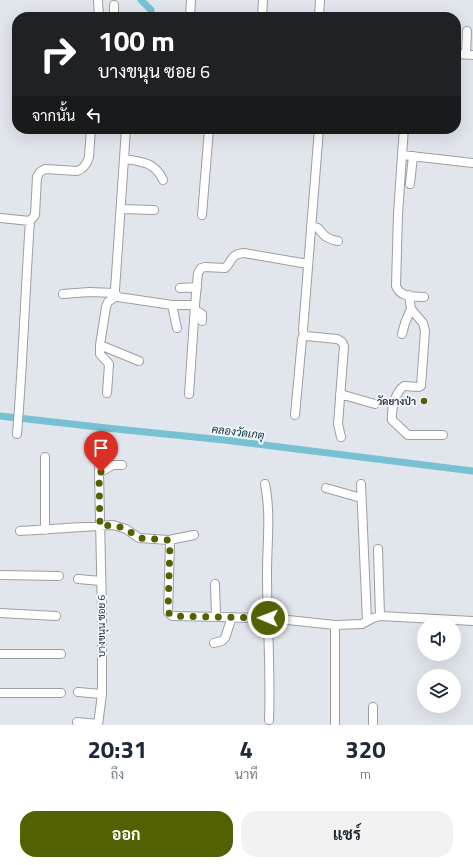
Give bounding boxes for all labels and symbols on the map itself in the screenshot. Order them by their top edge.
place label: วัดยางป่า [377,394,416,409]
marker: วัดยางป่า [419,396,429,406]
water label: คลองวัดเกตุ [211,421,266,444]
pin [84,431,118,472]
street label: บางขนุน ซอย 6 [94,594,109,657]
position arrow [247,597,289,639]

